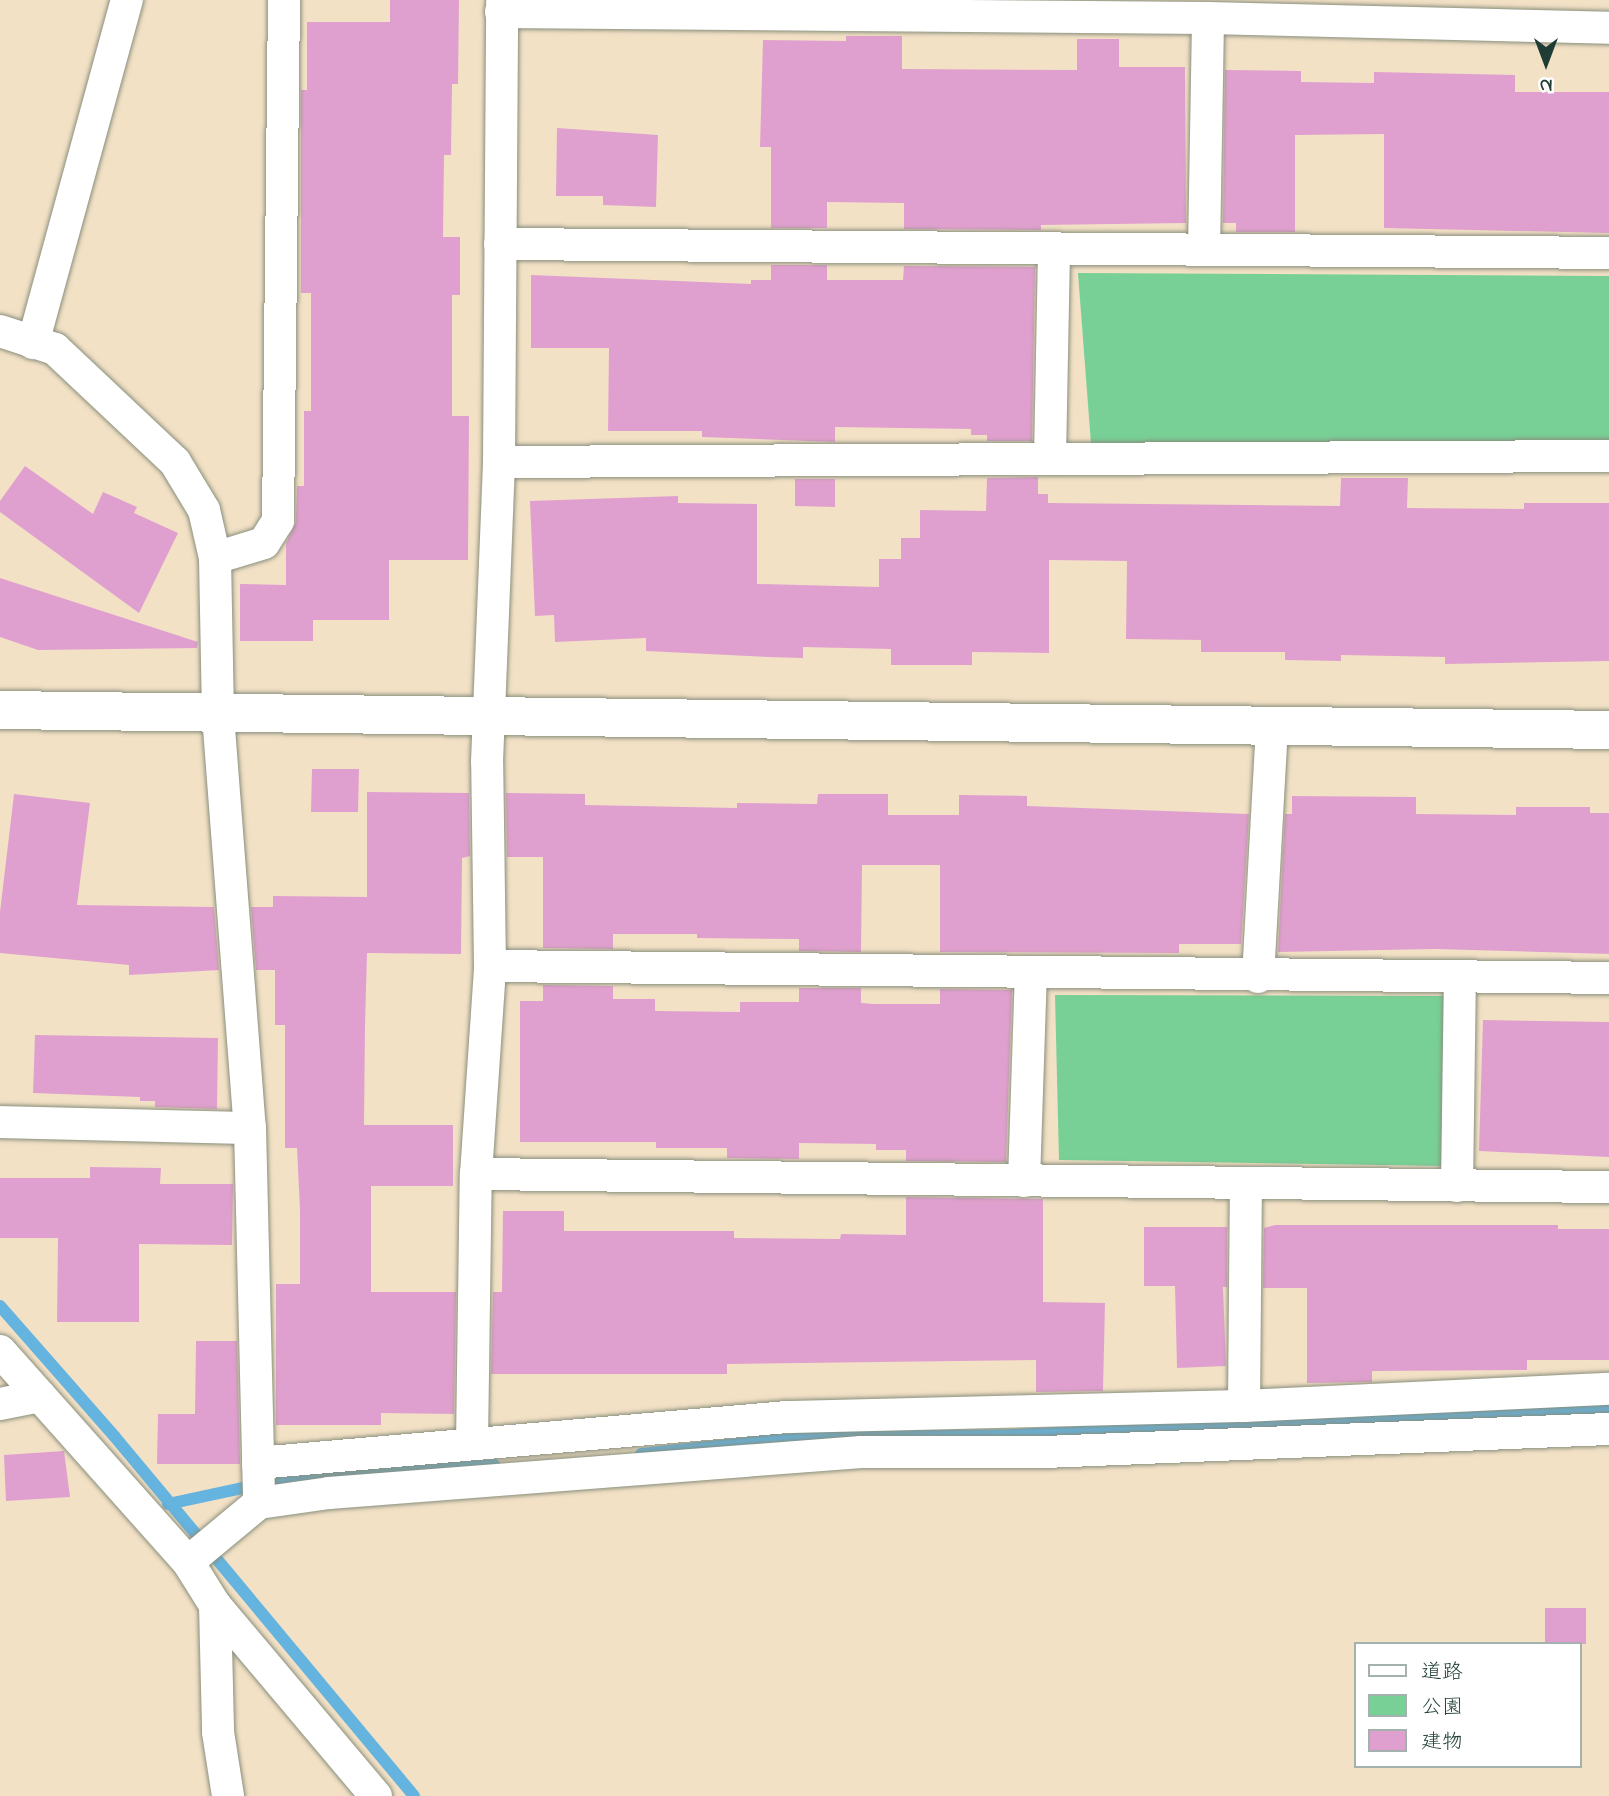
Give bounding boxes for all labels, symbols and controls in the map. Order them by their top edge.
north arrow [1511,28,1581,98]
text: N [1540,71,1552,98]
legend [1354,1642,1581,1768]
text: 道路 [1421,1658,1463,1688]
text: 公園 [1421,1693,1463,1723]
text: 建物 [1421,1728,1463,1758]

